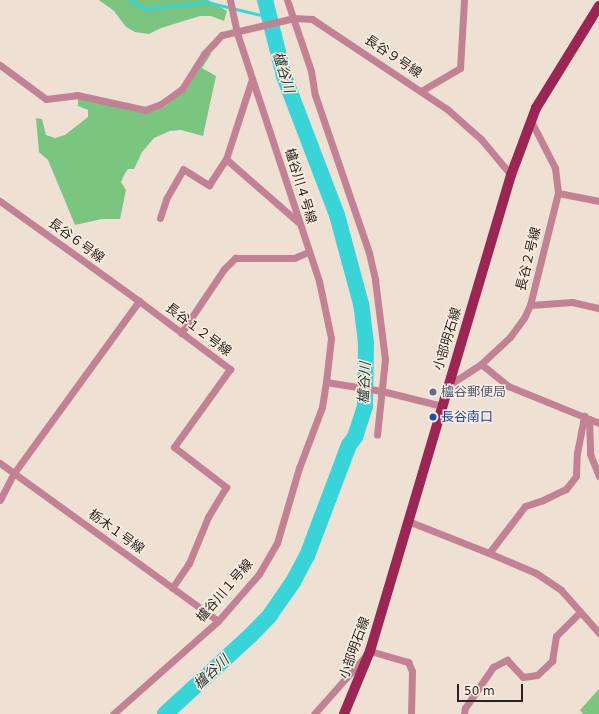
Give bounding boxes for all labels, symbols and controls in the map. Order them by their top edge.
street label: 長谷９号線 [362,32,424,82]
water label: 櫨谷川 [270,49,298,95]
street label: 櫨谷川４号線 [281,146,319,226]
street label: 長谷６号線 [45,216,107,266]
street label: 長谷２号線 [514,226,544,292]
street label: 長谷１２号線 [162,300,234,360]
street label: 小部明石線 [431,306,465,372]
water label: 櫨谷川 [355,362,373,404]
place label: 櫨谷郵便局 [441,384,506,400]
marker: 櫨谷郵便局 [428,387,438,397]
place label: 長谷南口 [441,409,493,425]
marker: 長谷南口 [428,412,438,422]
street label: 栃木１号線 [85,507,147,557]
street label: 櫨谷川１号線 [194,556,256,626]
street label: 小部明石線 [337,615,373,681]
water label: 櫨谷川 [190,652,232,692]
scale bar [459,676,525,702]
text: 50 m [464,684,495,698]

